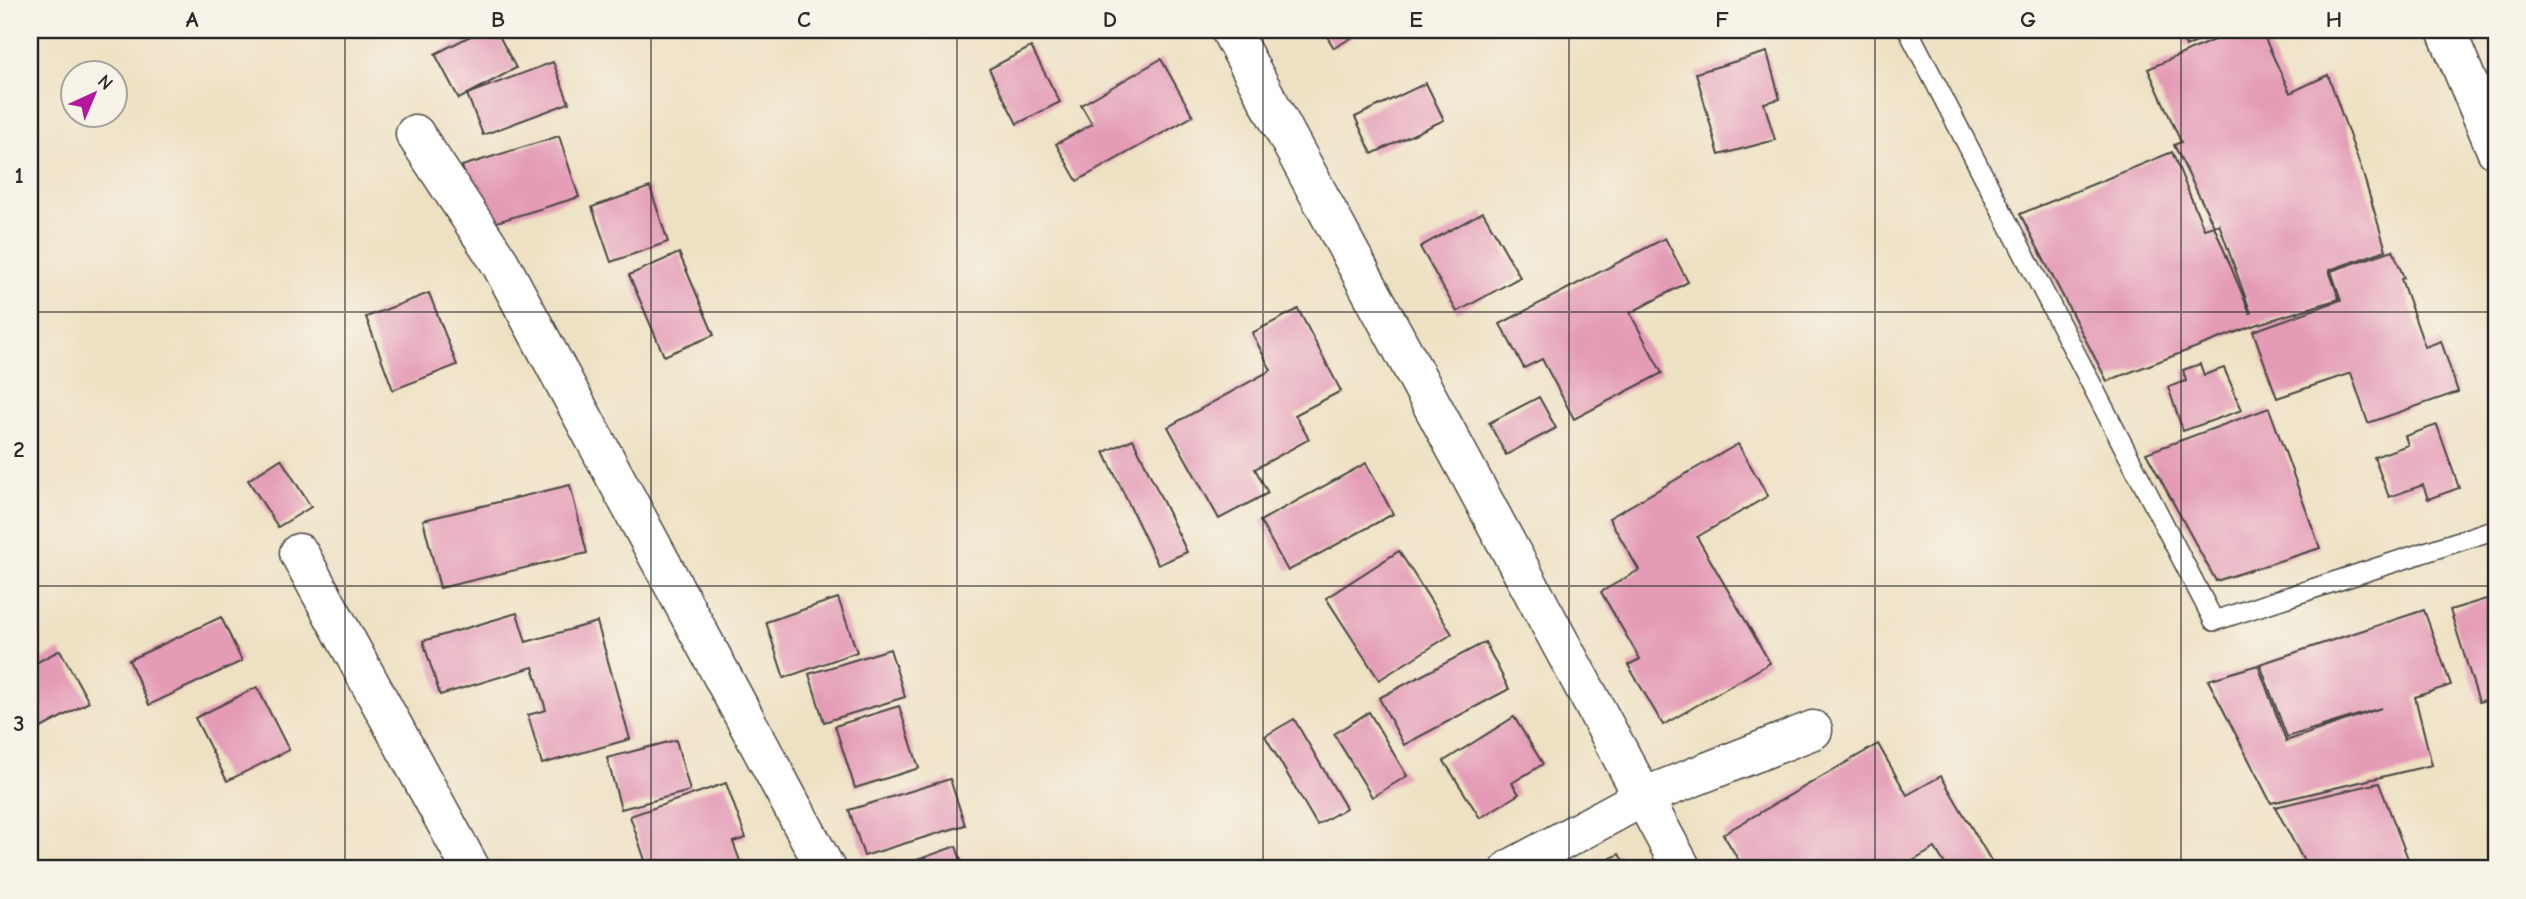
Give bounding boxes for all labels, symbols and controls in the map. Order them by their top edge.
text: A [186,6,199,33]
text: B [491,6,505,33]
text: C [797,6,811,33]
text: D [1103,6,1117,33]
text: E [1409,6,1423,33]
text: F [1715,6,1729,33]
text: G [2020,6,2036,33]
text: H [2326,6,2342,33]
north arrow [60,60,130,130]
text: N [93,70,117,95]
text: 1 [14,162,24,189]
text: 2 [13,436,25,463]
text: 3 [13,710,25,737]

